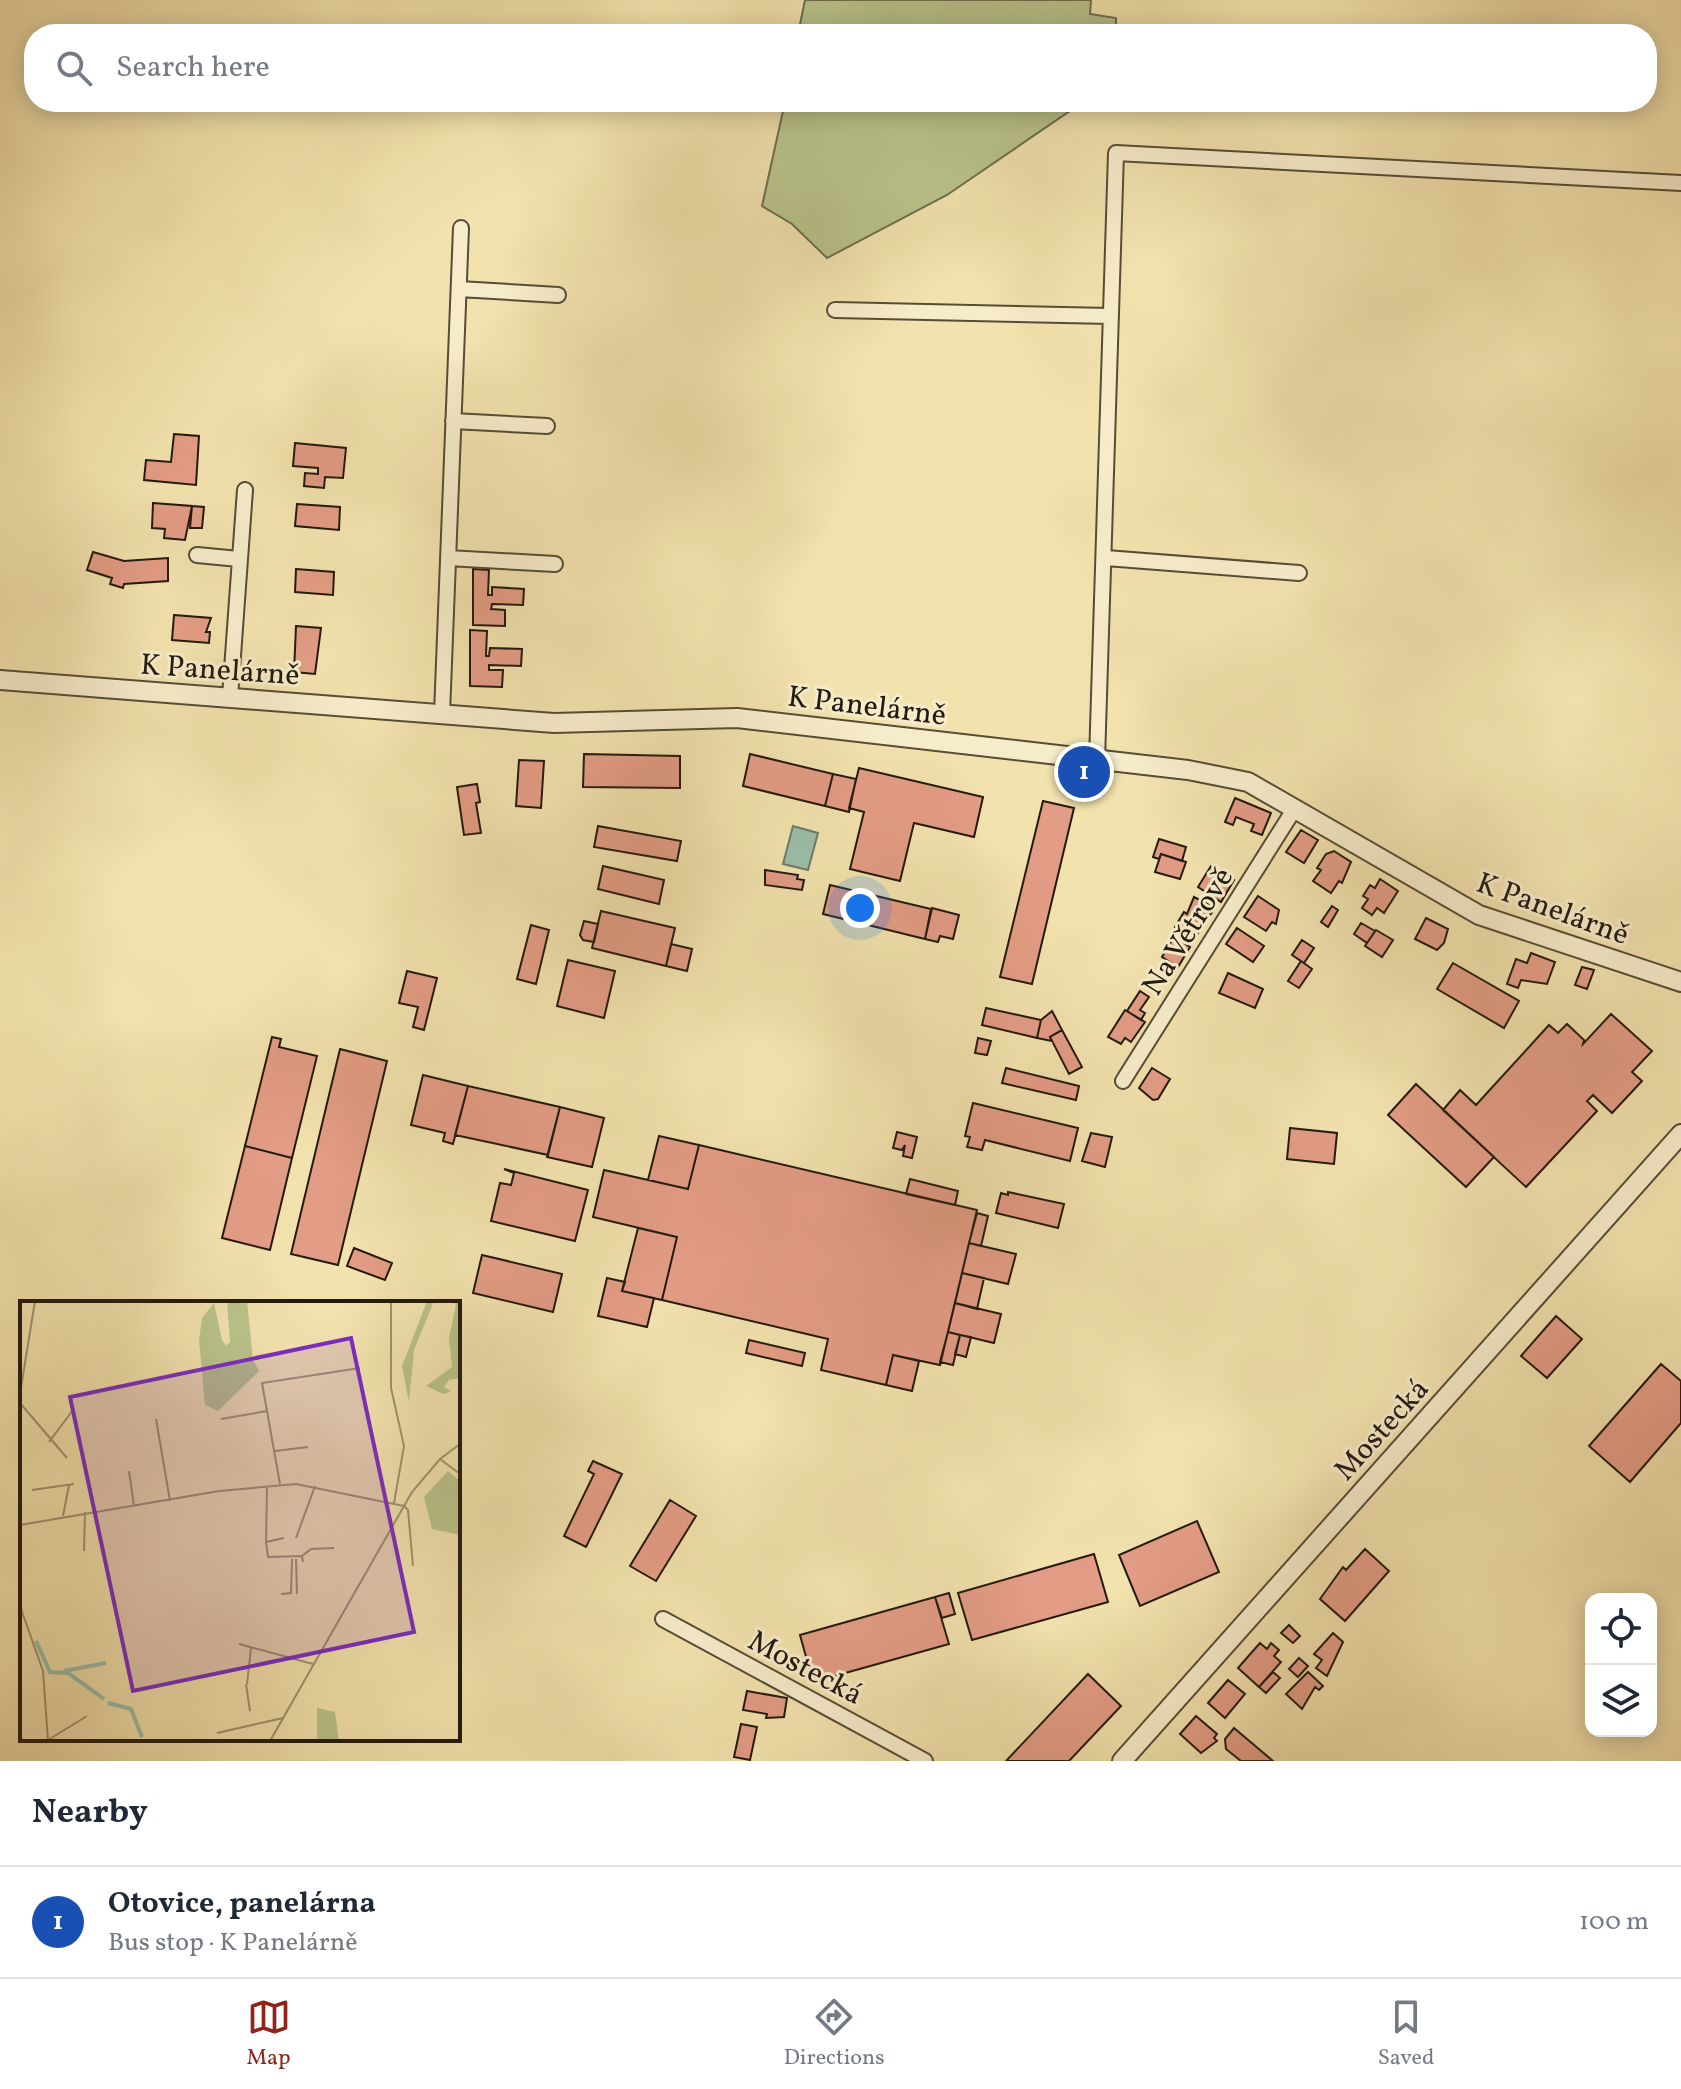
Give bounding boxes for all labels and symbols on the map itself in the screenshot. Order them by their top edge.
street label: K Panelárně [139,644,301,698]
street label: K Panelárně [785,676,948,738]
pin: 1 [1058,742,1110,802]
street label: Na Větrově [1133,860,1245,1004]
street label: K Panelárně [1470,863,1634,957]
your location [840,888,880,928]
inset map [20,1301,460,1741]
street label: Mostecká [1325,1370,1440,1491]
street label: Mostecká [740,1621,870,1717]

